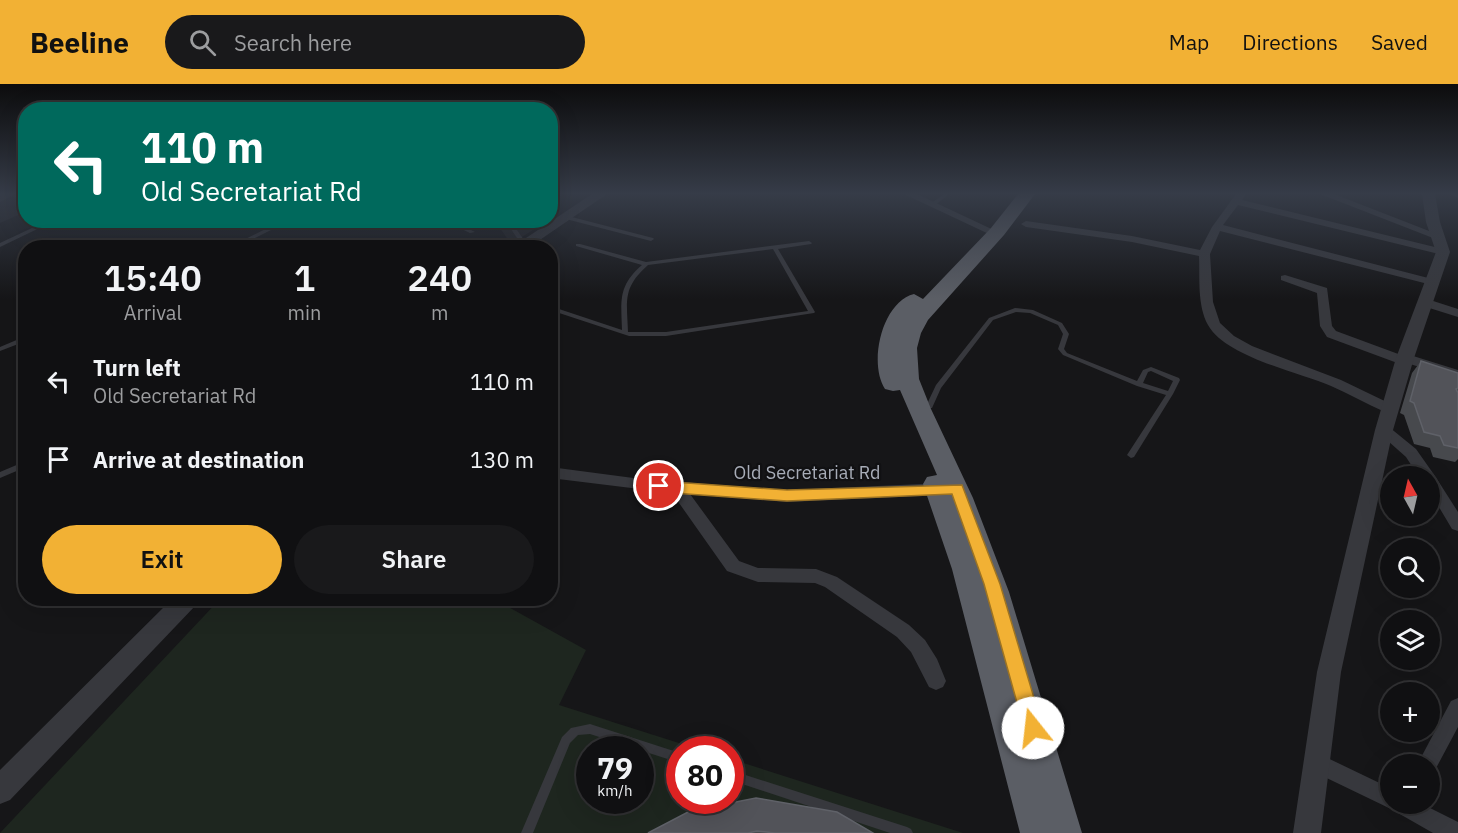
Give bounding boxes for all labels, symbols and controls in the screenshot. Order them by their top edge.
search box [165,15,585,69]
text: Beeline [30,24,129,61]
icon: search [186,26,219,59]
text: Search here [234,28,352,57]
text: Map [1169,28,1209,56]
text: Directions [1242,28,1338,56]
text: Saved [1371,28,1428,56]
text: 110 m [141,120,264,175]
icon: left [42,126,120,204]
text: Old Secretariat Rd [141,173,362,208]
text: 15:40 [104,254,202,301]
text: 1 [294,254,315,301]
text: 240 [407,254,472,301]
text: Arrival [124,299,182,326]
text: min [288,299,321,326]
text: m [431,299,448,326]
text: Turn left [93,353,181,382]
icon: left [42,365,75,398]
text: 110 m [470,367,534,396]
text: Old Secretariat Rd [93,382,256,409]
icon: arrive [42,443,75,476]
text: Arrive at destination [93,445,304,474]
text: 130 m [470,445,534,474]
pin [633,460,684,511]
street label: Old Secretariat Rd [733,461,881,484]
north arrow [1380,466,1440,526]
map controls [1380,466,1440,814]
icon: arrive [642,469,675,502]
button: Exit [42,525,282,594]
button: Share [294,525,534,594]
button: search [1380,538,1440,598]
button: layers [1380,610,1440,670]
button: + [1380,682,1440,742]
position arrow [1001,696,1065,760]
speed limit sign: 80 [666,736,744,814]
text: 79 [597,748,633,787]
button: − [1380,754,1440,814]
text: km/h [597,781,633,800]

